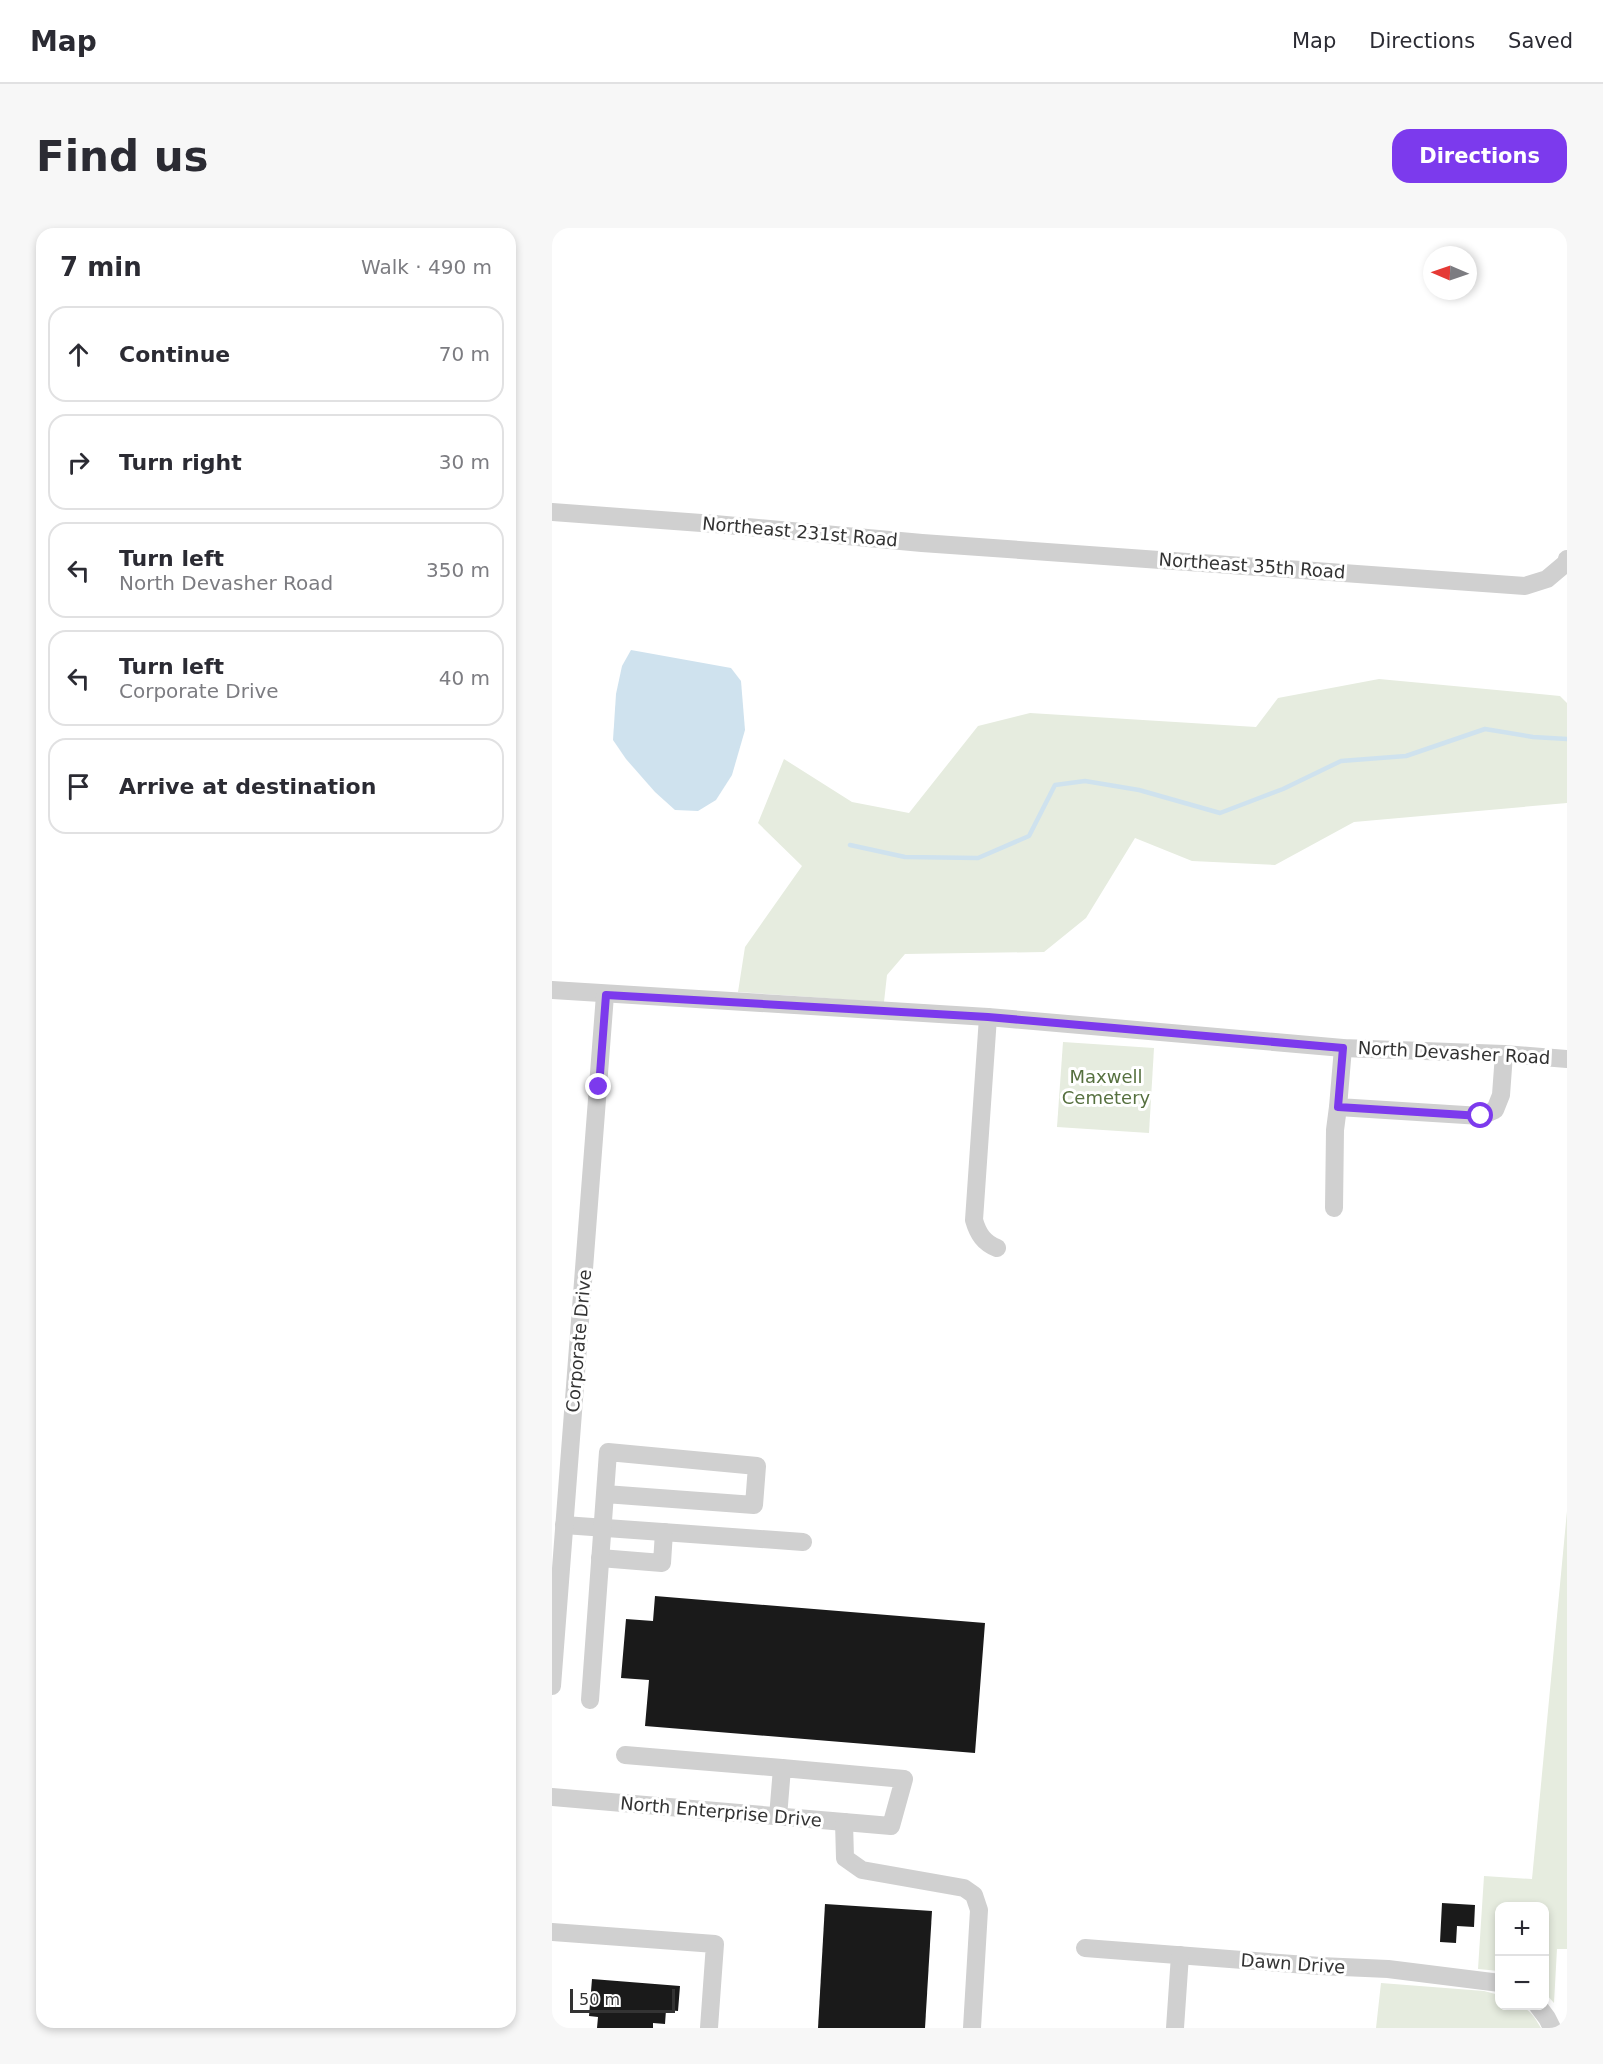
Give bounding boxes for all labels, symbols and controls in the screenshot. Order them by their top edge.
text: Map [30,25,97,58]
text: Map [1292,29,1336,53]
text: Directions [1369,29,1475,53]
text: Saved [1508,29,1573,53]
button: Directions [1392,129,1567,183]
text: Find us [36,132,209,181]
north arrow [1423,246,1477,300]
text: 7 min [60,252,142,282]
text: Walk · 490 m [361,255,492,279]
icon: ahead [62,338,95,371]
text: Continue [119,342,230,367]
text: 70 m [439,342,490,366]
icon: right [62,446,95,479]
text: Turn right [119,450,242,475]
text: 30 m [439,450,490,474]
street label: Northeast 231st Road [701,512,899,551]
text: Turn left [119,546,224,571]
street label: Northeast 35th Road [1158,549,1346,582]
icon: left [62,554,95,587]
text: 350 m [426,558,490,582]
text: North Devasher Road [119,571,333,595]
text: Turn left [119,654,224,679]
icon: left [62,662,95,695]
text: 40 m [439,666,490,690]
text: Corporate Drive [119,679,279,703]
icon: arrive [62,770,95,803]
text: Arrive at destination [119,774,376,799]
street label: North Devasher Road [1357,1037,1551,1068]
park label: Maxwell Cemetery [1062,1066,1151,1108]
route end [585,1073,611,1099]
route start [1467,1102,1493,1128]
street label: Corporate Drive [562,1268,595,1413]
street label: North Enterprise Drive [619,1792,823,1831]
map controls [1495,1902,1549,2010]
button: + [1495,1902,1549,1956]
street label: Dawn Drive [1240,1949,1346,1978]
button: − [1495,1956,1549,2010]
scale bar [570,1986,675,2014]
text: 50 m [579,1990,620,2009]

